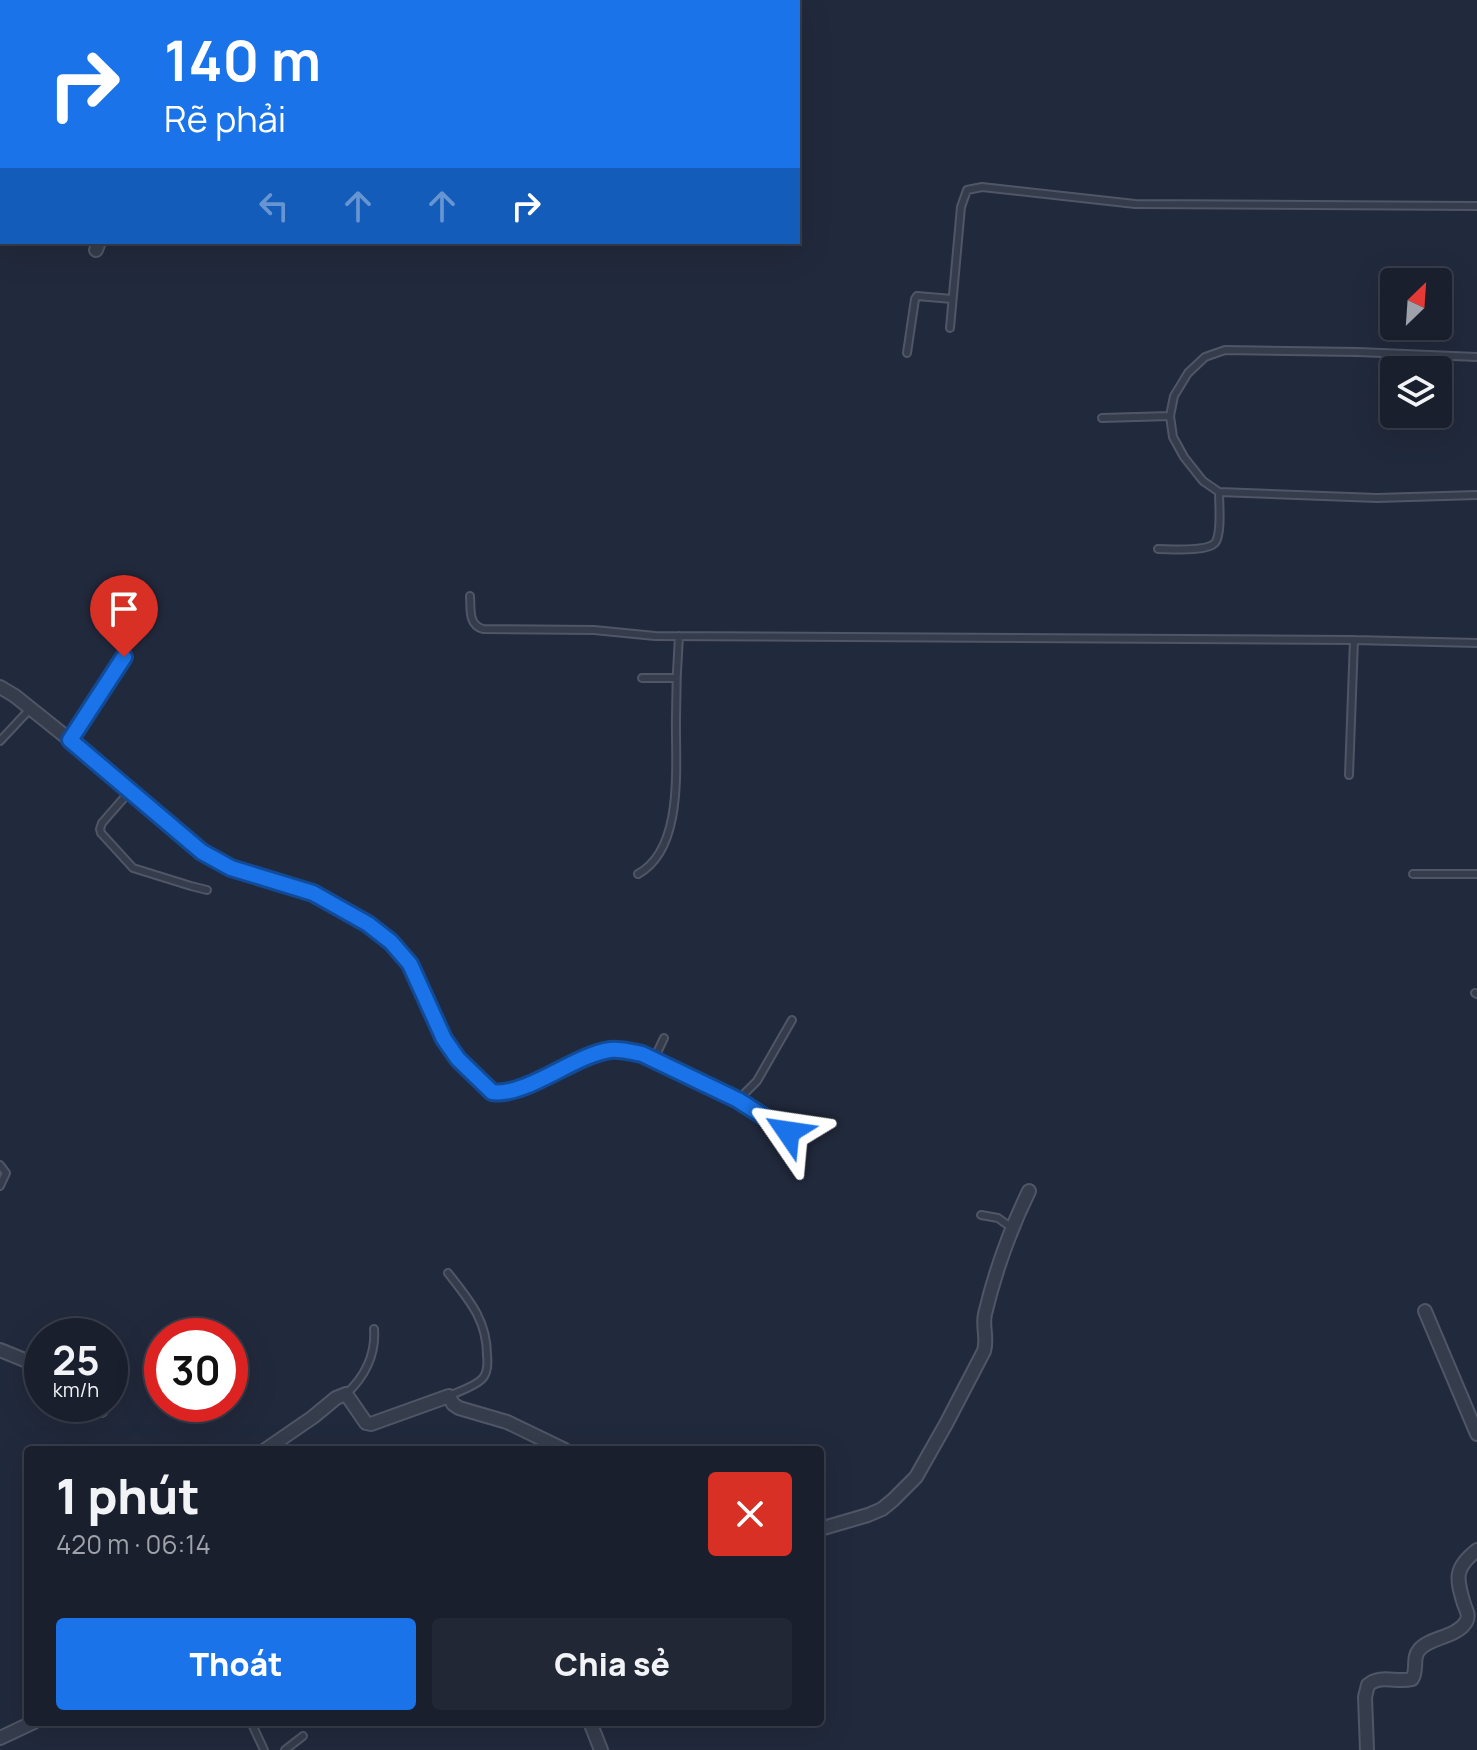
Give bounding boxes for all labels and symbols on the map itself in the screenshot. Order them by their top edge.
north arrow [1380,268,1452,340]
pin [90,575,158,657]
position arrow [746,1090,830,1174]
speed limit sign: 30 [144,1318,248,1422]

